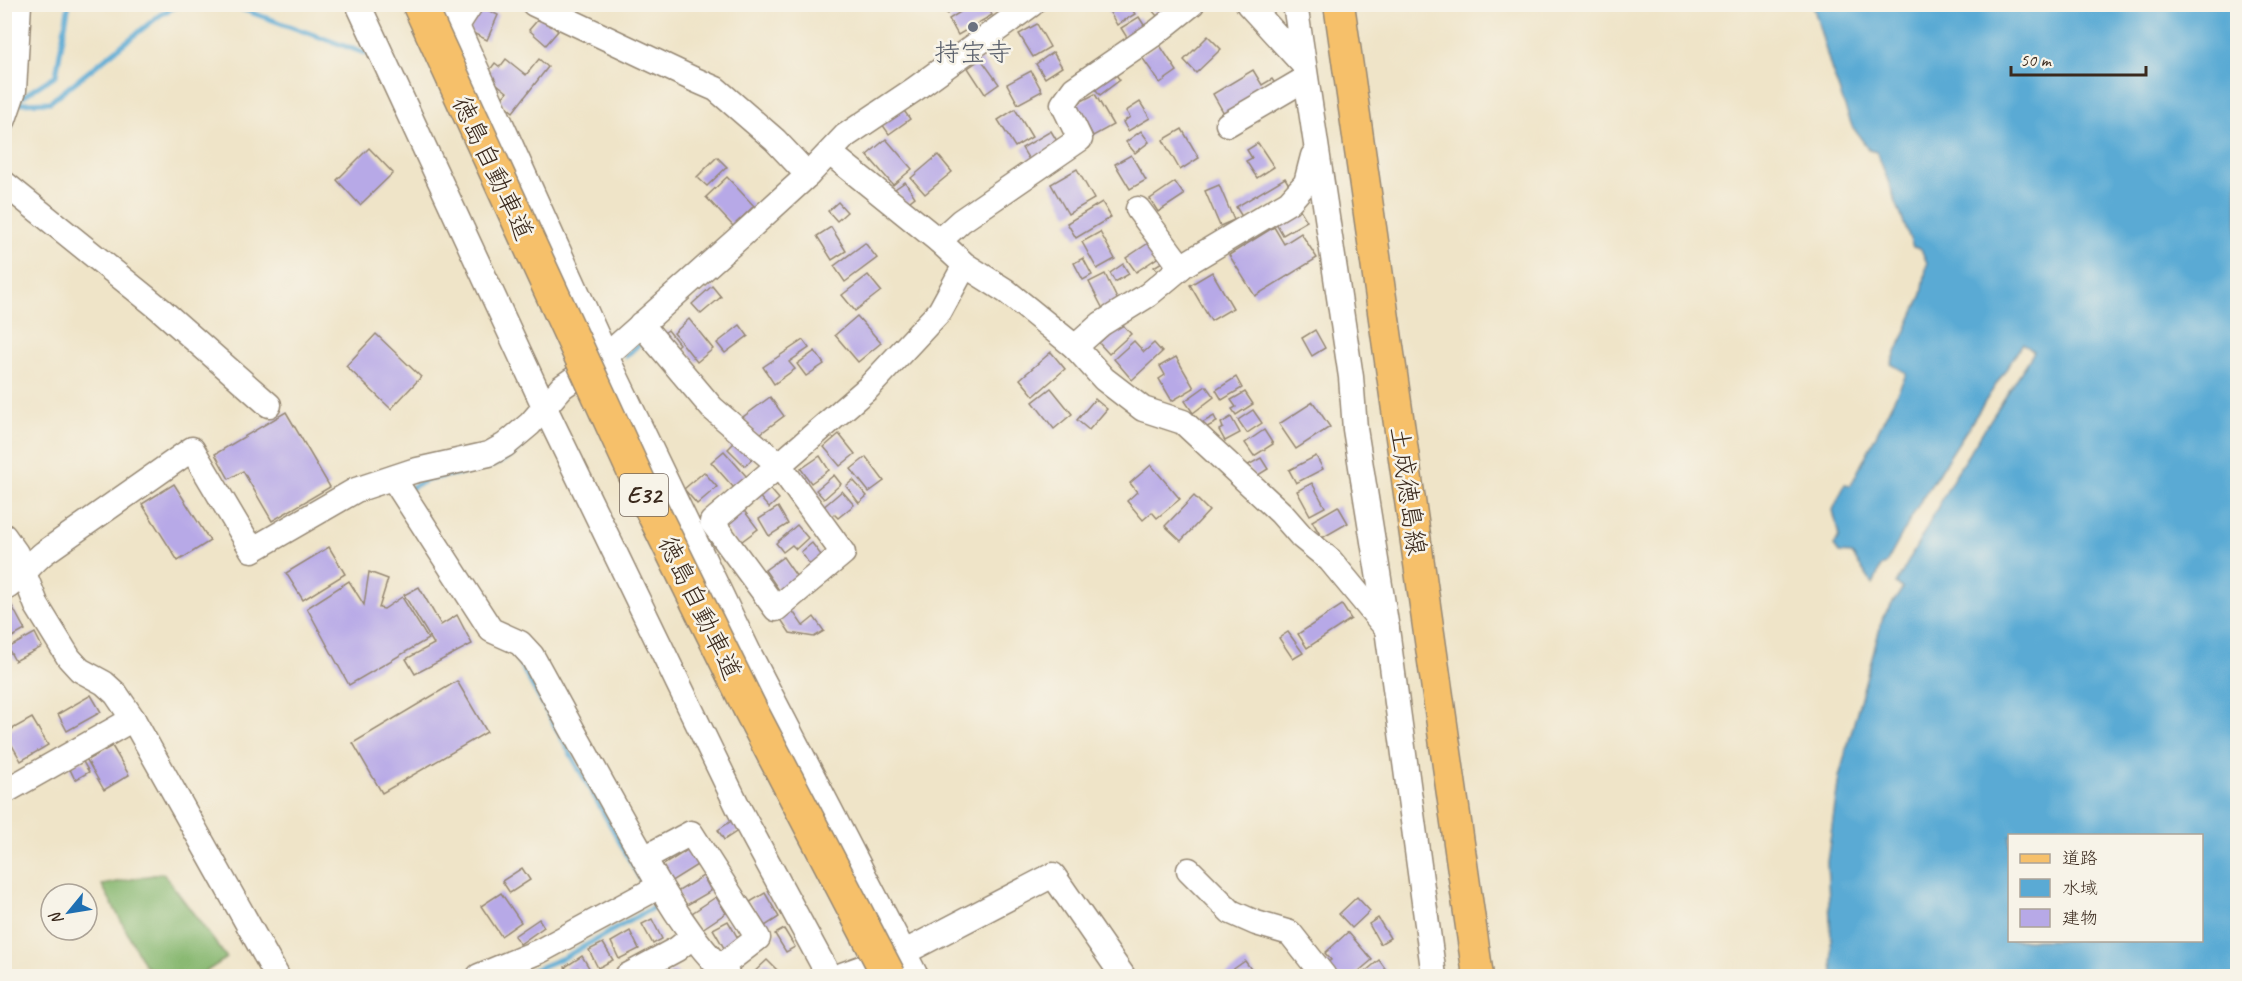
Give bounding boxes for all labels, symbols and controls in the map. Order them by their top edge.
marker: 持宝寺 [966,20,980,34]
place label: 持宝寺 [934,36,1012,69]
scale bar [2011,39,2146,77]
text: 50 m [2020,49,2053,71]
street label: 徳島自動車道 [445,90,541,246]
street label: 土成徳島線 [1383,424,1433,558]
road number: E32 [620,474,668,516]
street label: 徳島自動車道 [651,531,749,685]
legend [2008,834,2203,942]
text: 道路 [2062,847,2098,869]
text: 水域 [2062,877,2098,899]
north arrow [39,882,99,942]
text: N [44,907,68,928]
text: 建物 [2062,907,2098,929]

